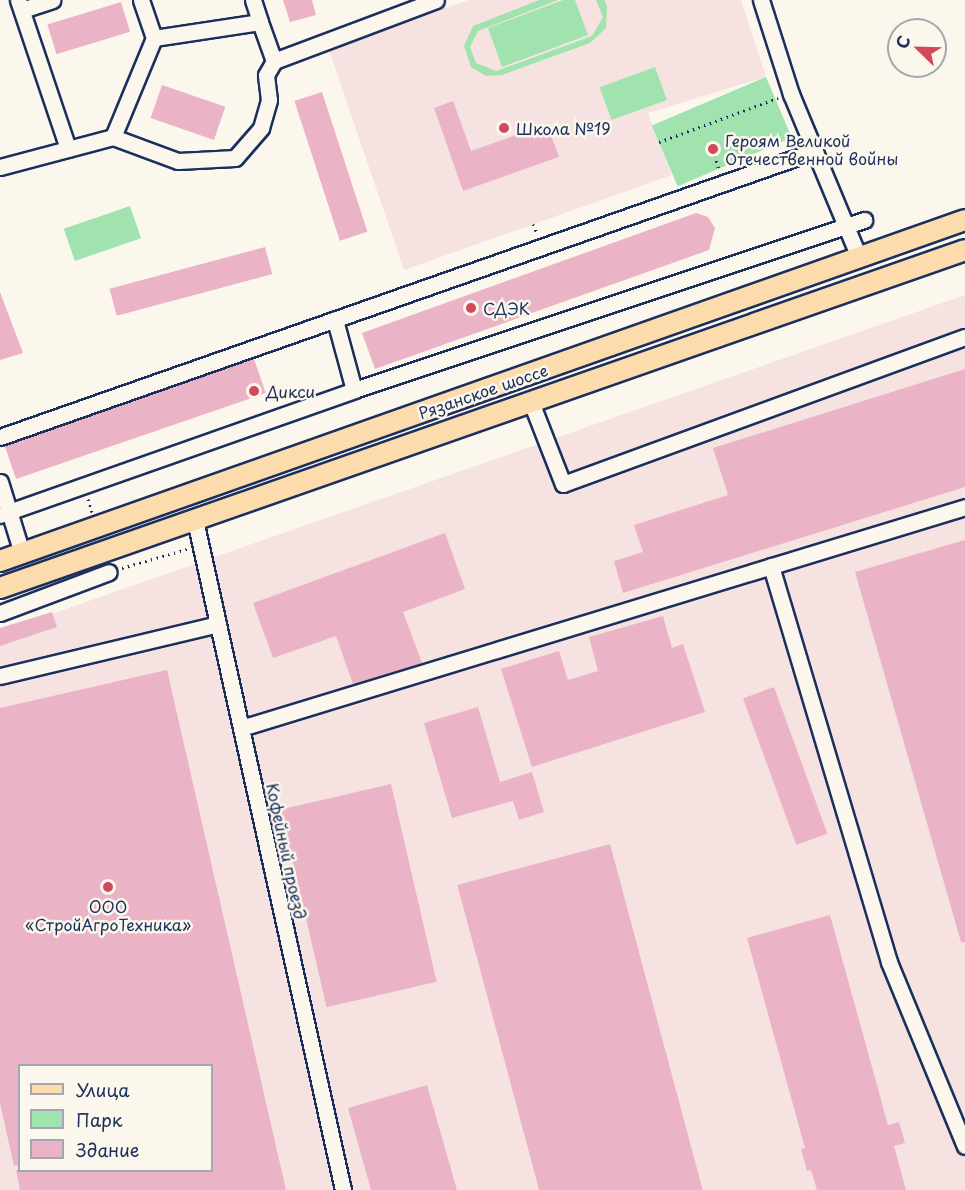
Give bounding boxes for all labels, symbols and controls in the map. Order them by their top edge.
north arrow [887,18,947,78]
text: С [889,32,916,52]
place label: Школа №19 [516,118,611,138]
marker: Школа №19 [497,121,511,135]
place label: Героям Великой Отечественной войны [725,130,899,168]
marker: Героям Великой Отечественной войны [706,142,720,156]
place label: СДЭК [483,298,530,318]
marker: СДЭК [464,301,478,315]
street label: Рязанское шоссе [416,360,550,422]
place label: Дикси [266,381,315,401]
marker: Дикси [247,384,261,398]
street label: Кофейный проезд [263,781,311,921]
marker: ООО «СтройАгроТехника» [101,880,115,894]
place label: ООО «СтройАгроТехника» [25,896,191,934]
legend [18,1064,213,1172]
text: Улица [76,1076,130,1103]
text: Парк [76,1106,122,1133]
text: Здание [76,1136,139,1163]

